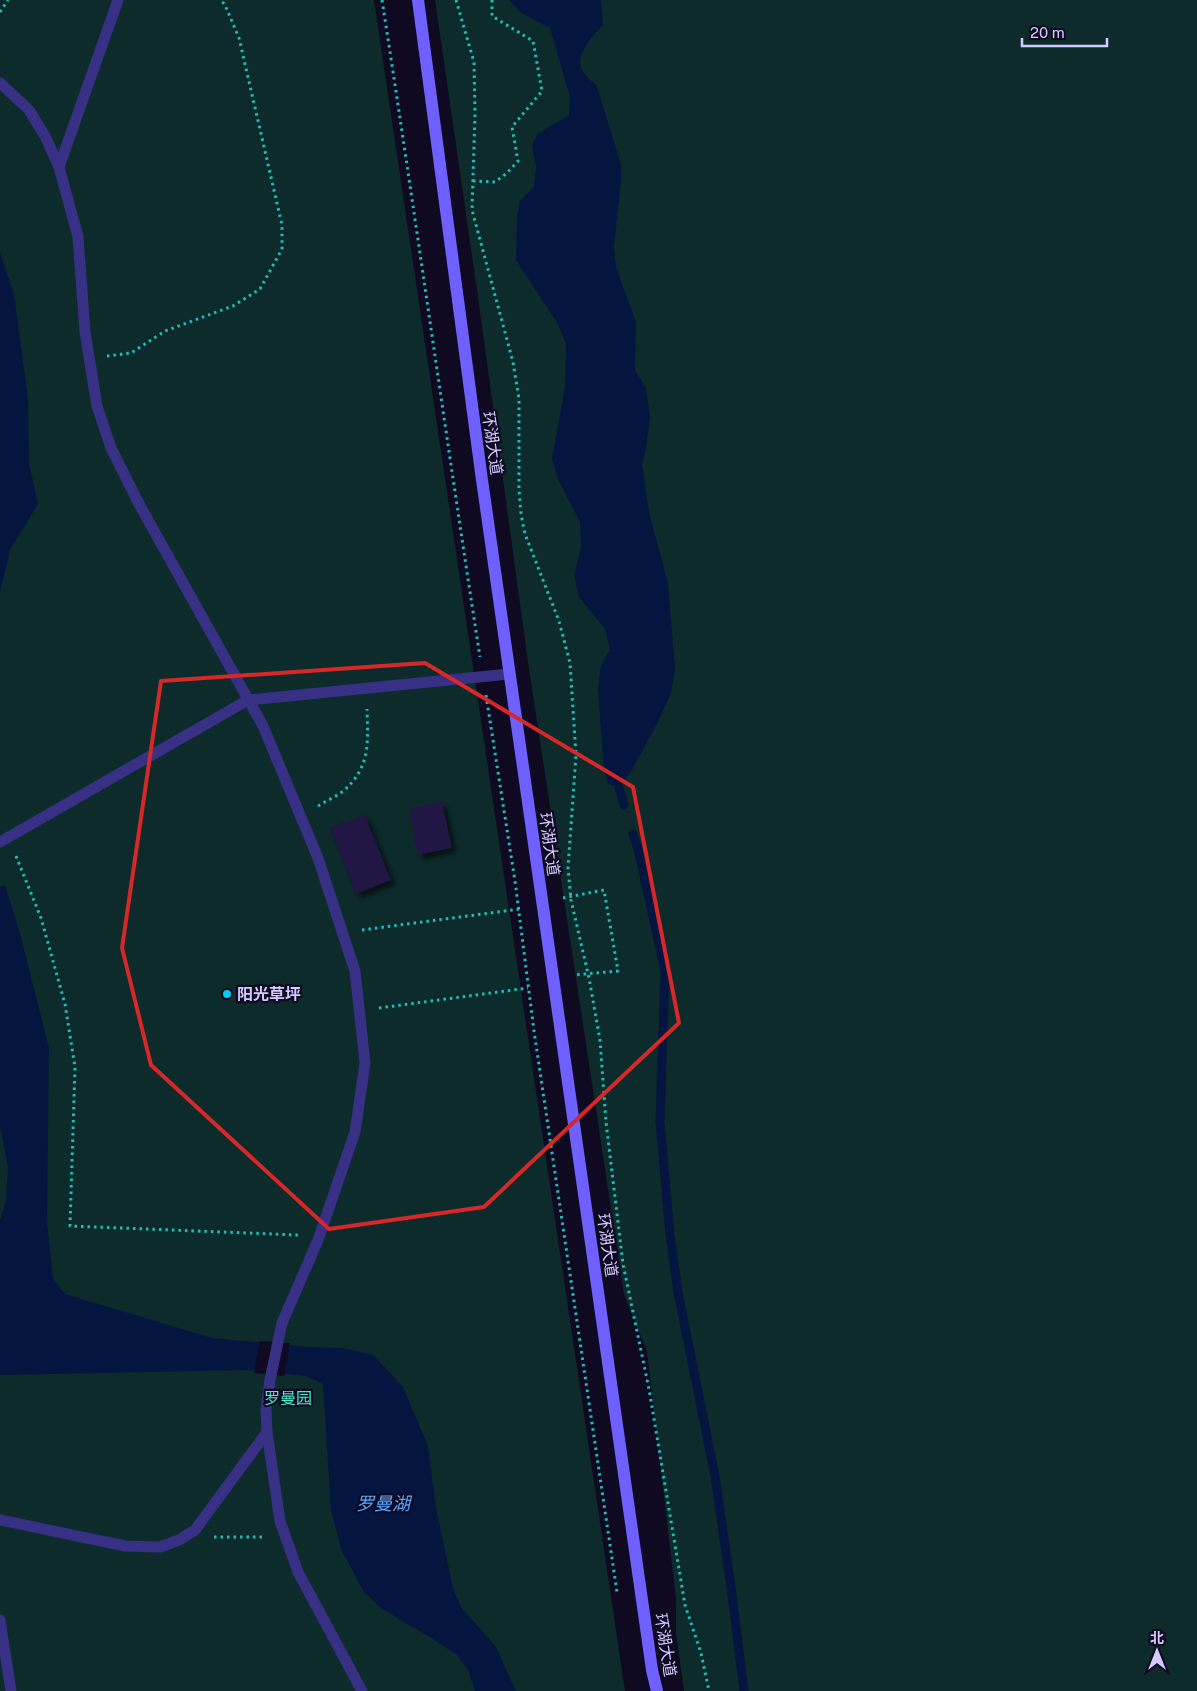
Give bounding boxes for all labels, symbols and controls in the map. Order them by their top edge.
scale bar [1022,15,1107,47]
text: 20 m [1030,24,1065,41]
street label: 环湖大道 [479,410,506,476]
street label: 环湖大道 [536,811,563,877]
place label: 阳光草坪 [237,985,301,1004]
marker: 阳光草坪 [221,988,233,1000]
street label: 环湖大道 [594,1212,621,1278]
park label: 罗曼园 [264,1389,312,1408]
water label: 罗曼湖 [356,1493,413,1514]
street label: 环湖大道 [651,1612,680,1678]
north arrow [1132,1626,1182,1676]
text: 北 [1150,1630,1164,1646]

